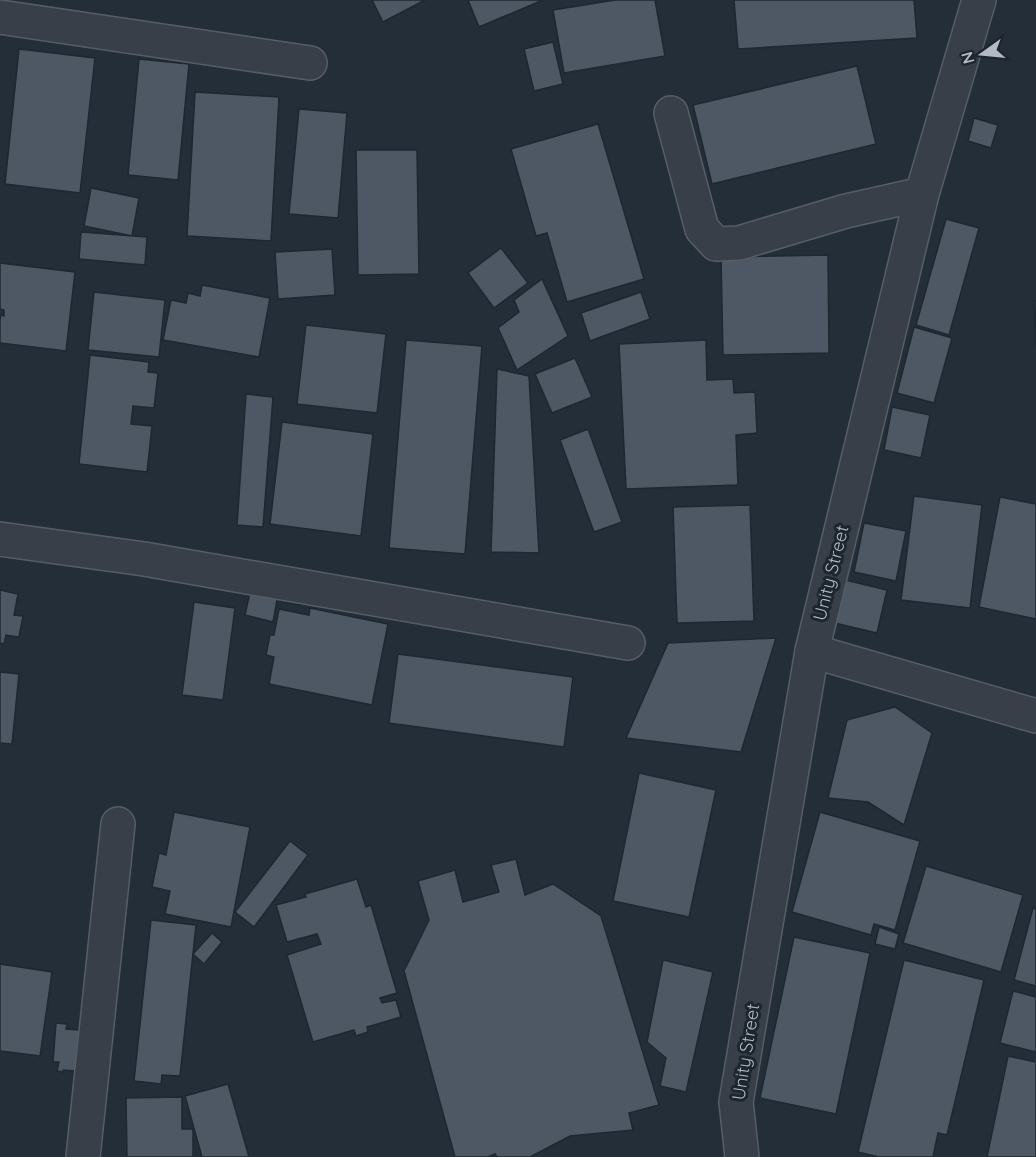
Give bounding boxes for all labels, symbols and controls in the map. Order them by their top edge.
north arrow [952,24,1012,84]
text: N [956,50,979,66]
street label: Unity Street [808,523,853,623]
street label: Unity Street [727,1002,764,1102]

